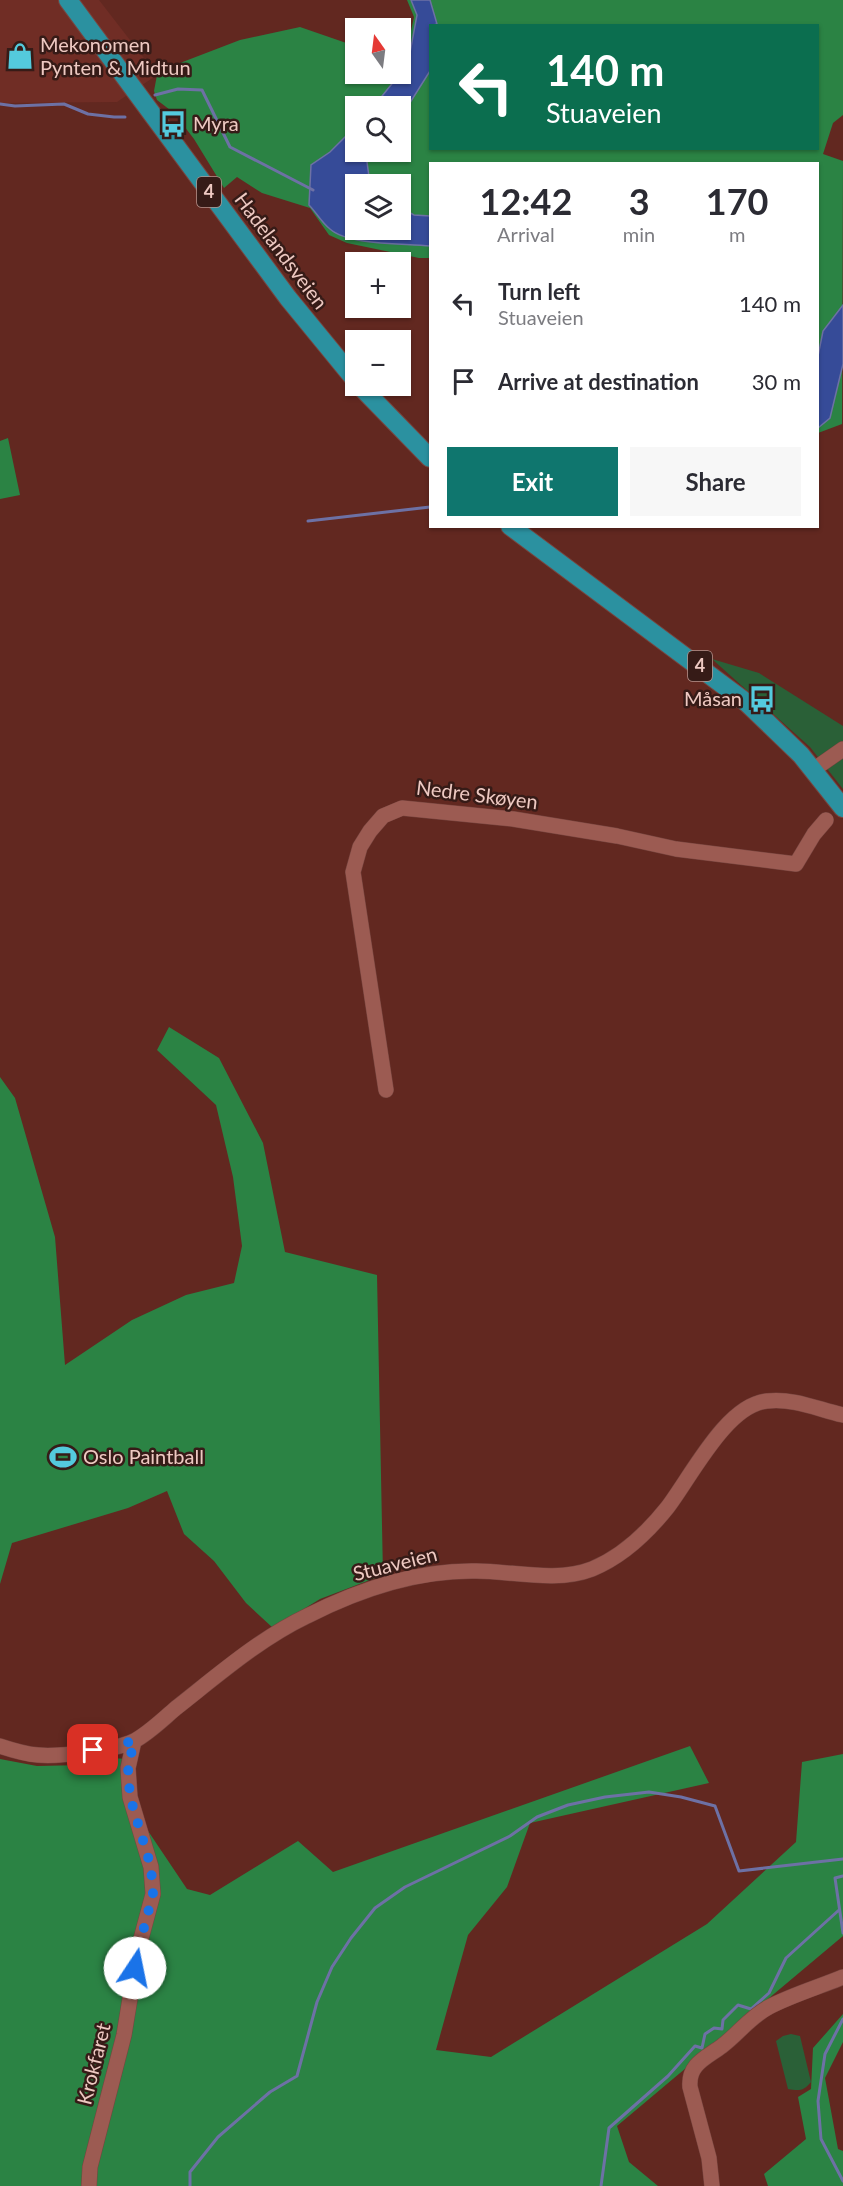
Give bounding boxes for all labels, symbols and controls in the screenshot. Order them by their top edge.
north arrow [345,18,411,84]
map controls [345,18,411,396]
place label: Mekonomen Pynten & Midtun [40,32,191,79]
shop icon: Mekonomen Pynten & Midtun [5,41,35,71]
text: 140 m [546,45,664,95]
icon: left [447,48,525,126]
button: search [345,96,411,162]
text: Stuaveien [546,96,662,129]
bus stop icon: Myra [158,109,188,139]
place label: Myra [193,111,239,135]
button: layers [345,174,411,240]
road number: 4 [197,177,221,207]
text: 12:42 [480,179,572,223]
text: 3 [629,179,650,223]
text: 170 [706,179,768,223]
street label: Hadelandsveien [230,188,333,313]
text: Arrival [497,222,555,246]
text: min [623,222,655,246]
text: m [729,222,745,246]
button: + [345,252,411,318]
text: Turn left [498,278,580,305]
icon: left [447,287,480,320]
text: 140 m [739,290,801,317]
text: Stuaveien [498,305,584,329]
button: − [345,330,411,396]
icon: arrive [447,365,480,398]
text: Arrive at destination [498,368,699,395]
text: 30 m [752,368,801,395]
button: Exit [447,447,618,516]
button: Share [630,447,801,516]
road number: 4 [688,651,712,681]
bus stop icon: Måsan [747,684,777,714]
place label: Måsan [684,686,742,710]
street label: Nedre Skøyen [415,775,539,813]
sports icon: Oslo Paintball [48,1442,78,1472]
place label: Oslo Paintball [83,1444,204,1468]
street label: Stuaveien [350,1541,439,1585]
pin [67,1724,118,1775]
icon: arrive [76,1733,109,1766]
position arrow [103,1936,167,2000]
street label: Krokfaret [71,2021,115,2107]

